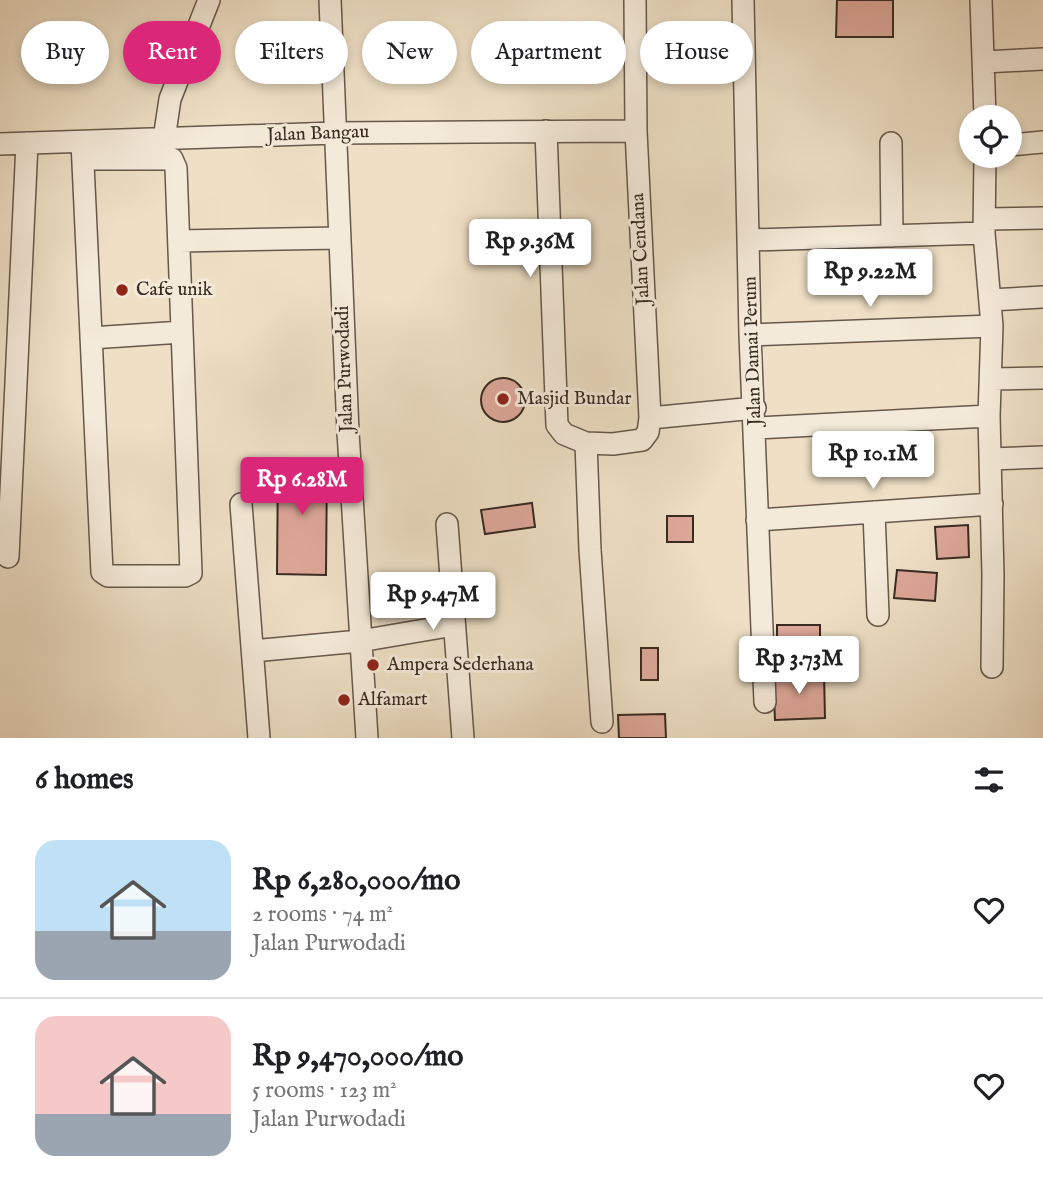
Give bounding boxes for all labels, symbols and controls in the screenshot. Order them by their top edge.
chip: Buy [21,21,109,84]
chip: Rent [123,21,221,84]
chip: Filters [235,21,348,84]
chip: New [362,21,457,84]
chip: Apartment [471,21,626,84]
chip: House [640,21,753,84]
map controls [959,105,1022,168]
button: locate [959,105,1022,168]
street label: Jalan Bangau [264,120,370,148]
street label: Jalan Cendana [626,192,656,308]
pin: Rp 9.36M [458,219,602,279]
text: Rp 9.36M [485,227,575,256]
pin: Rp 9.22M [798,250,942,309]
text: Rp 9.22M [823,257,917,286]
street label: Jalan Damai Perum [738,275,768,428]
place label: Cafe unik [136,278,214,302]
marker: Cafe unik [114,282,130,298]
street label: Jalan Purwodadi [331,305,359,435]
place label: Masjid Bundar [517,387,631,411]
marker: Masjid Bundar [495,391,511,407]
pin: Rp 10.1M [801,432,945,491]
text: Rp 10.1M [828,439,918,468]
pin: Rp 6.28M [230,458,374,517]
text: Rp 6.28M [257,465,347,494]
pin: Rp 9.47M [361,572,505,632]
text: Rp 9.47M [387,580,479,609]
pin: Rp 3.73M [727,636,871,696]
text: Rp 3.73M [755,644,843,673]
place label: Ampera Sederhana [386,653,535,677]
marker: Ampera Sederhana [365,657,381,673]
place label: Alfamart [357,688,428,712]
marker: Alfamart [336,692,352,708]
text: 6 homes [35,761,134,799]
icon: filters [970,761,1008,799]
text: Rp 6,280,000/mo [252,862,460,900]
icon: home [91,868,175,952]
icon: heart [970,891,1008,929]
text: 2 rooms · 74 m² [252,900,393,929]
text: Jalan Purwodadi [252,929,406,958]
text: Rp 9,470,000/mo [252,1038,463,1076]
icon: home [91,1044,175,1128]
icon: heart [970,1067,1008,1105]
text: 5 rooms · 123 m² [252,1076,397,1105]
text: Jalan Purwodadi [252,1105,406,1134]

